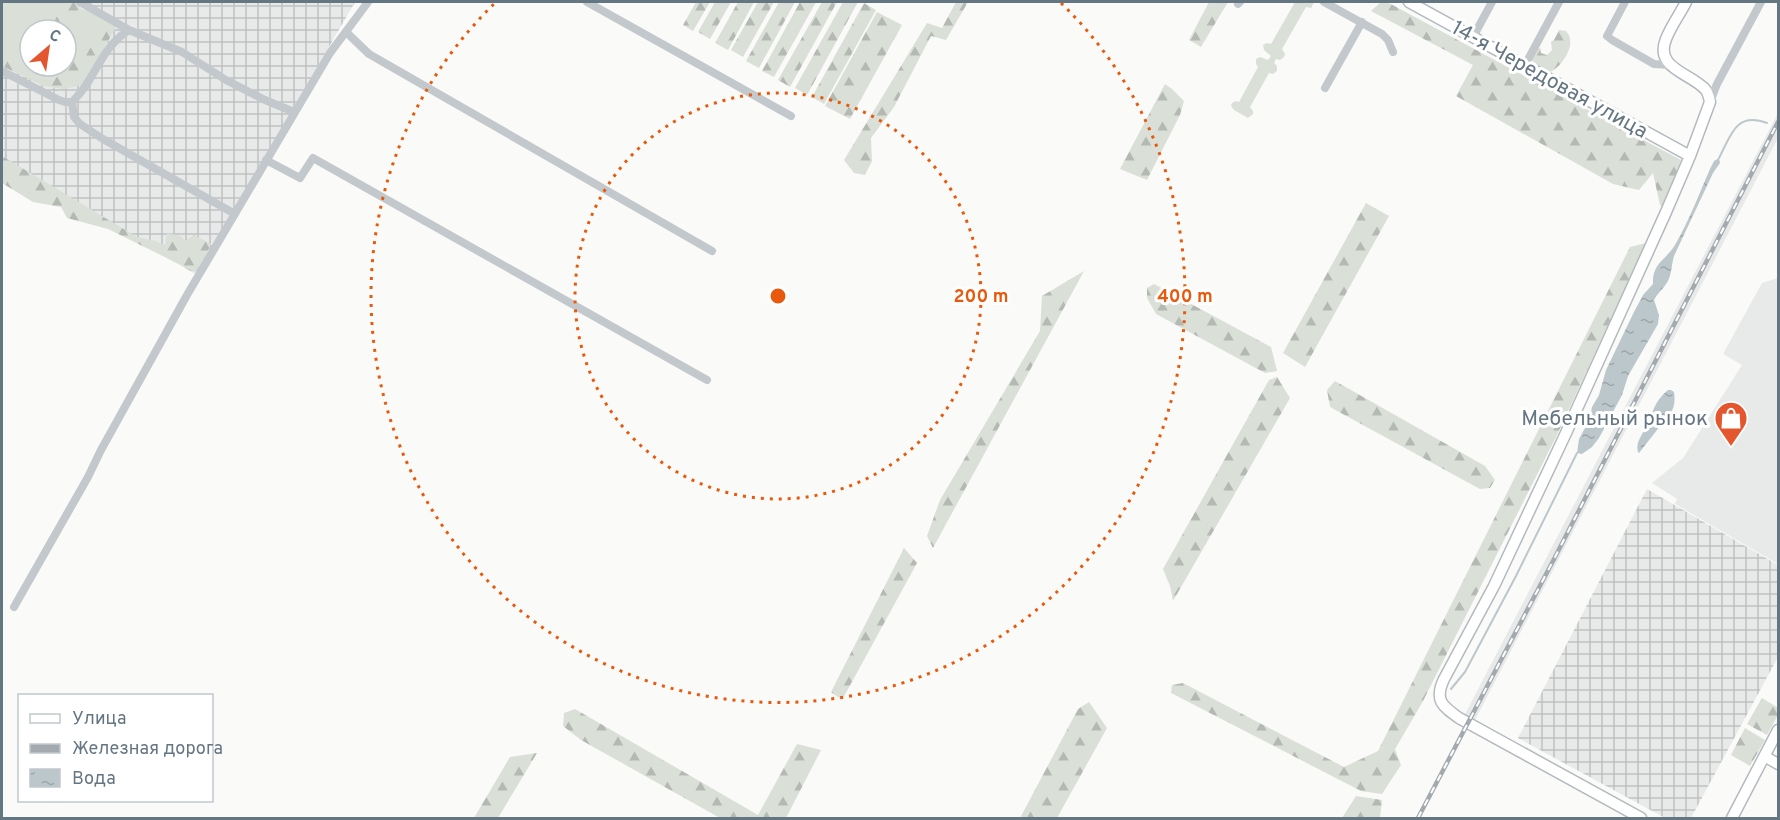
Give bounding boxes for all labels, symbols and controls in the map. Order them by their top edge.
street label: 14-я Чередовая улица [1446,15,1652,146]
north arrow [18,18,78,78]
text: С [45,25,64,48]
centre of rings [768,286,788,306]
text: 200 m [953,286,1009,309]
text: 400 m [1157,286,1213,309]
shop icon: Мебельный рынок [1713,400,1749,447]
place label: Мебельный рынок [1521,406,1708,433]
legend [18,694,213,802]
text: Улица [72,708,126,731]
text: Железная дорога [72,738,223,761]
text: Вода [72,768,116,791]

